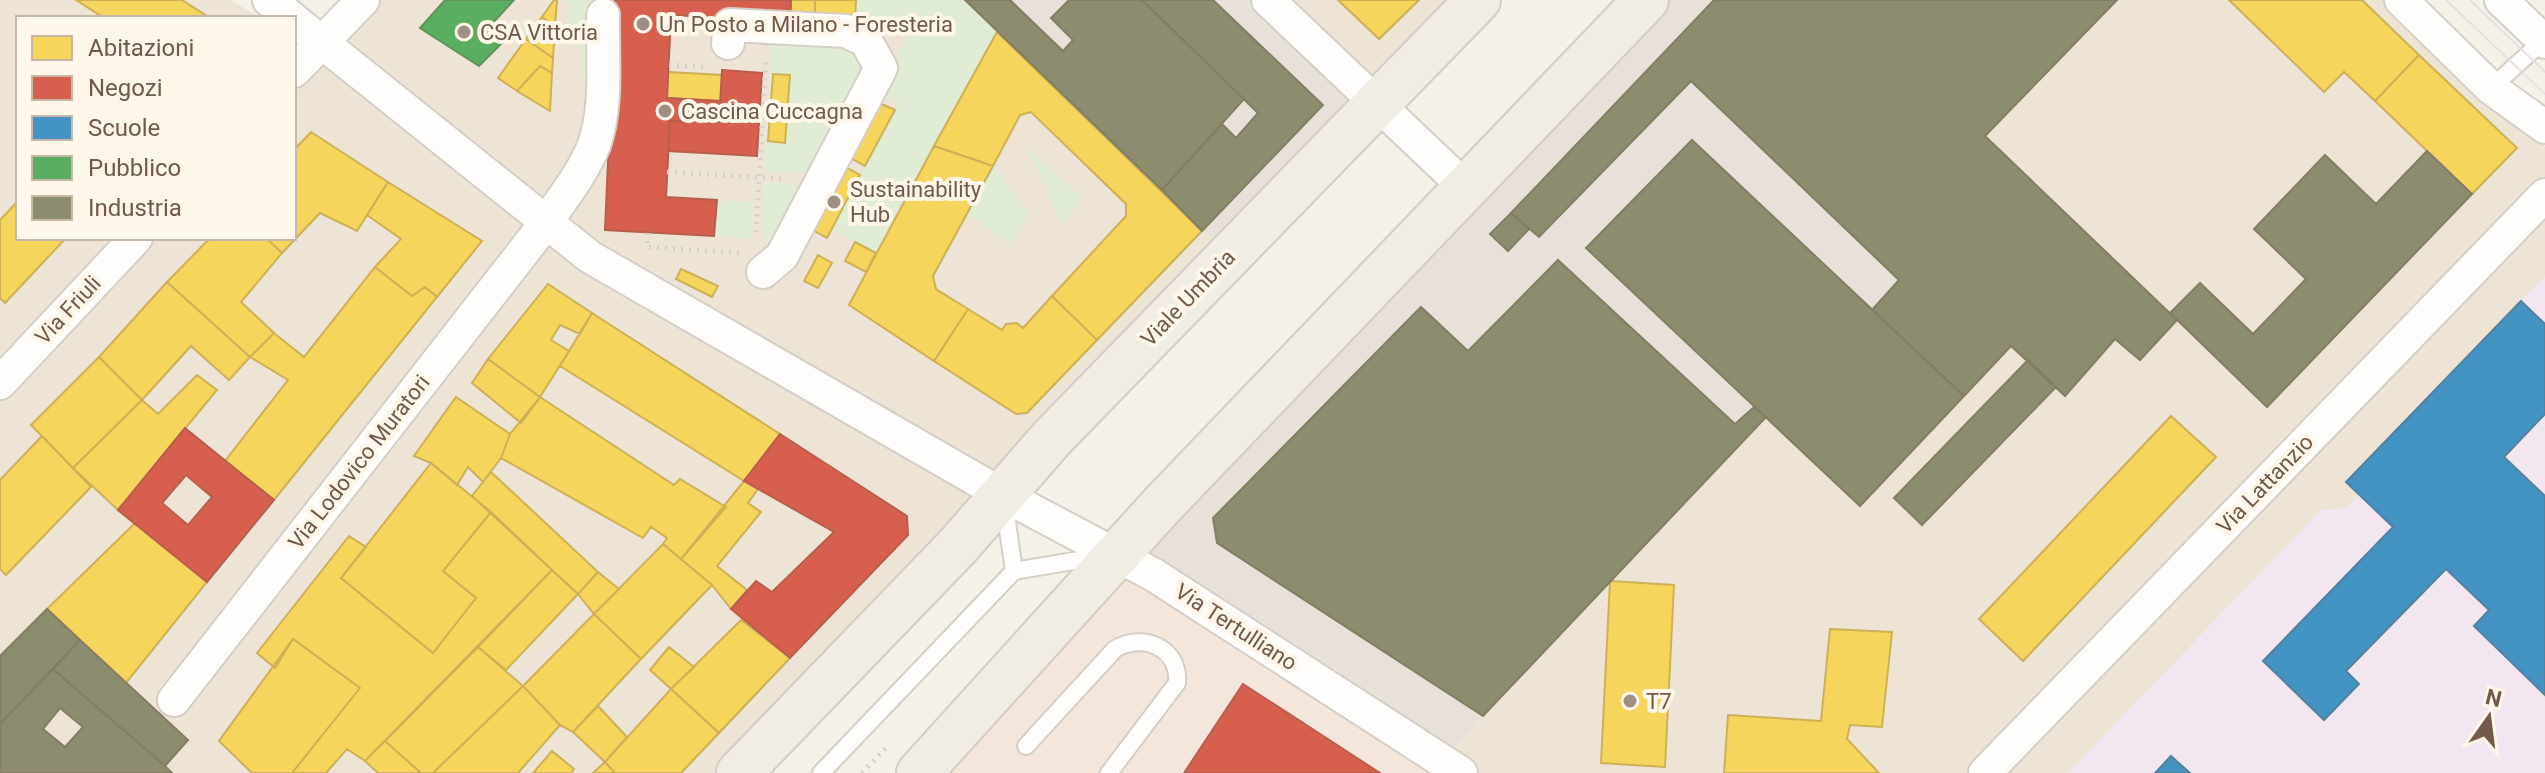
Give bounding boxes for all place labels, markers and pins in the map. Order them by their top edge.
place label: Un Posto a Milano - Foresteria [659,12,953,37]
marker: Un Posto a Milano - Foresteria [634,15,652,33]
place label: CSA Vittoria [480,20,598,45]
marker: CSA Vittoria [455,23,473,41]
place label: Cascina Cuccagna [681,99,863,124]
marker: Cascina Cuccagna [656,102,674,120]
place label: Sustainability Hub [850,177,982,227]
marker: Sustainability Hub [825,193,843,211]
place label: T7 [1646,689,1672,714]
marker: T7 [1621,692,1639,710]

